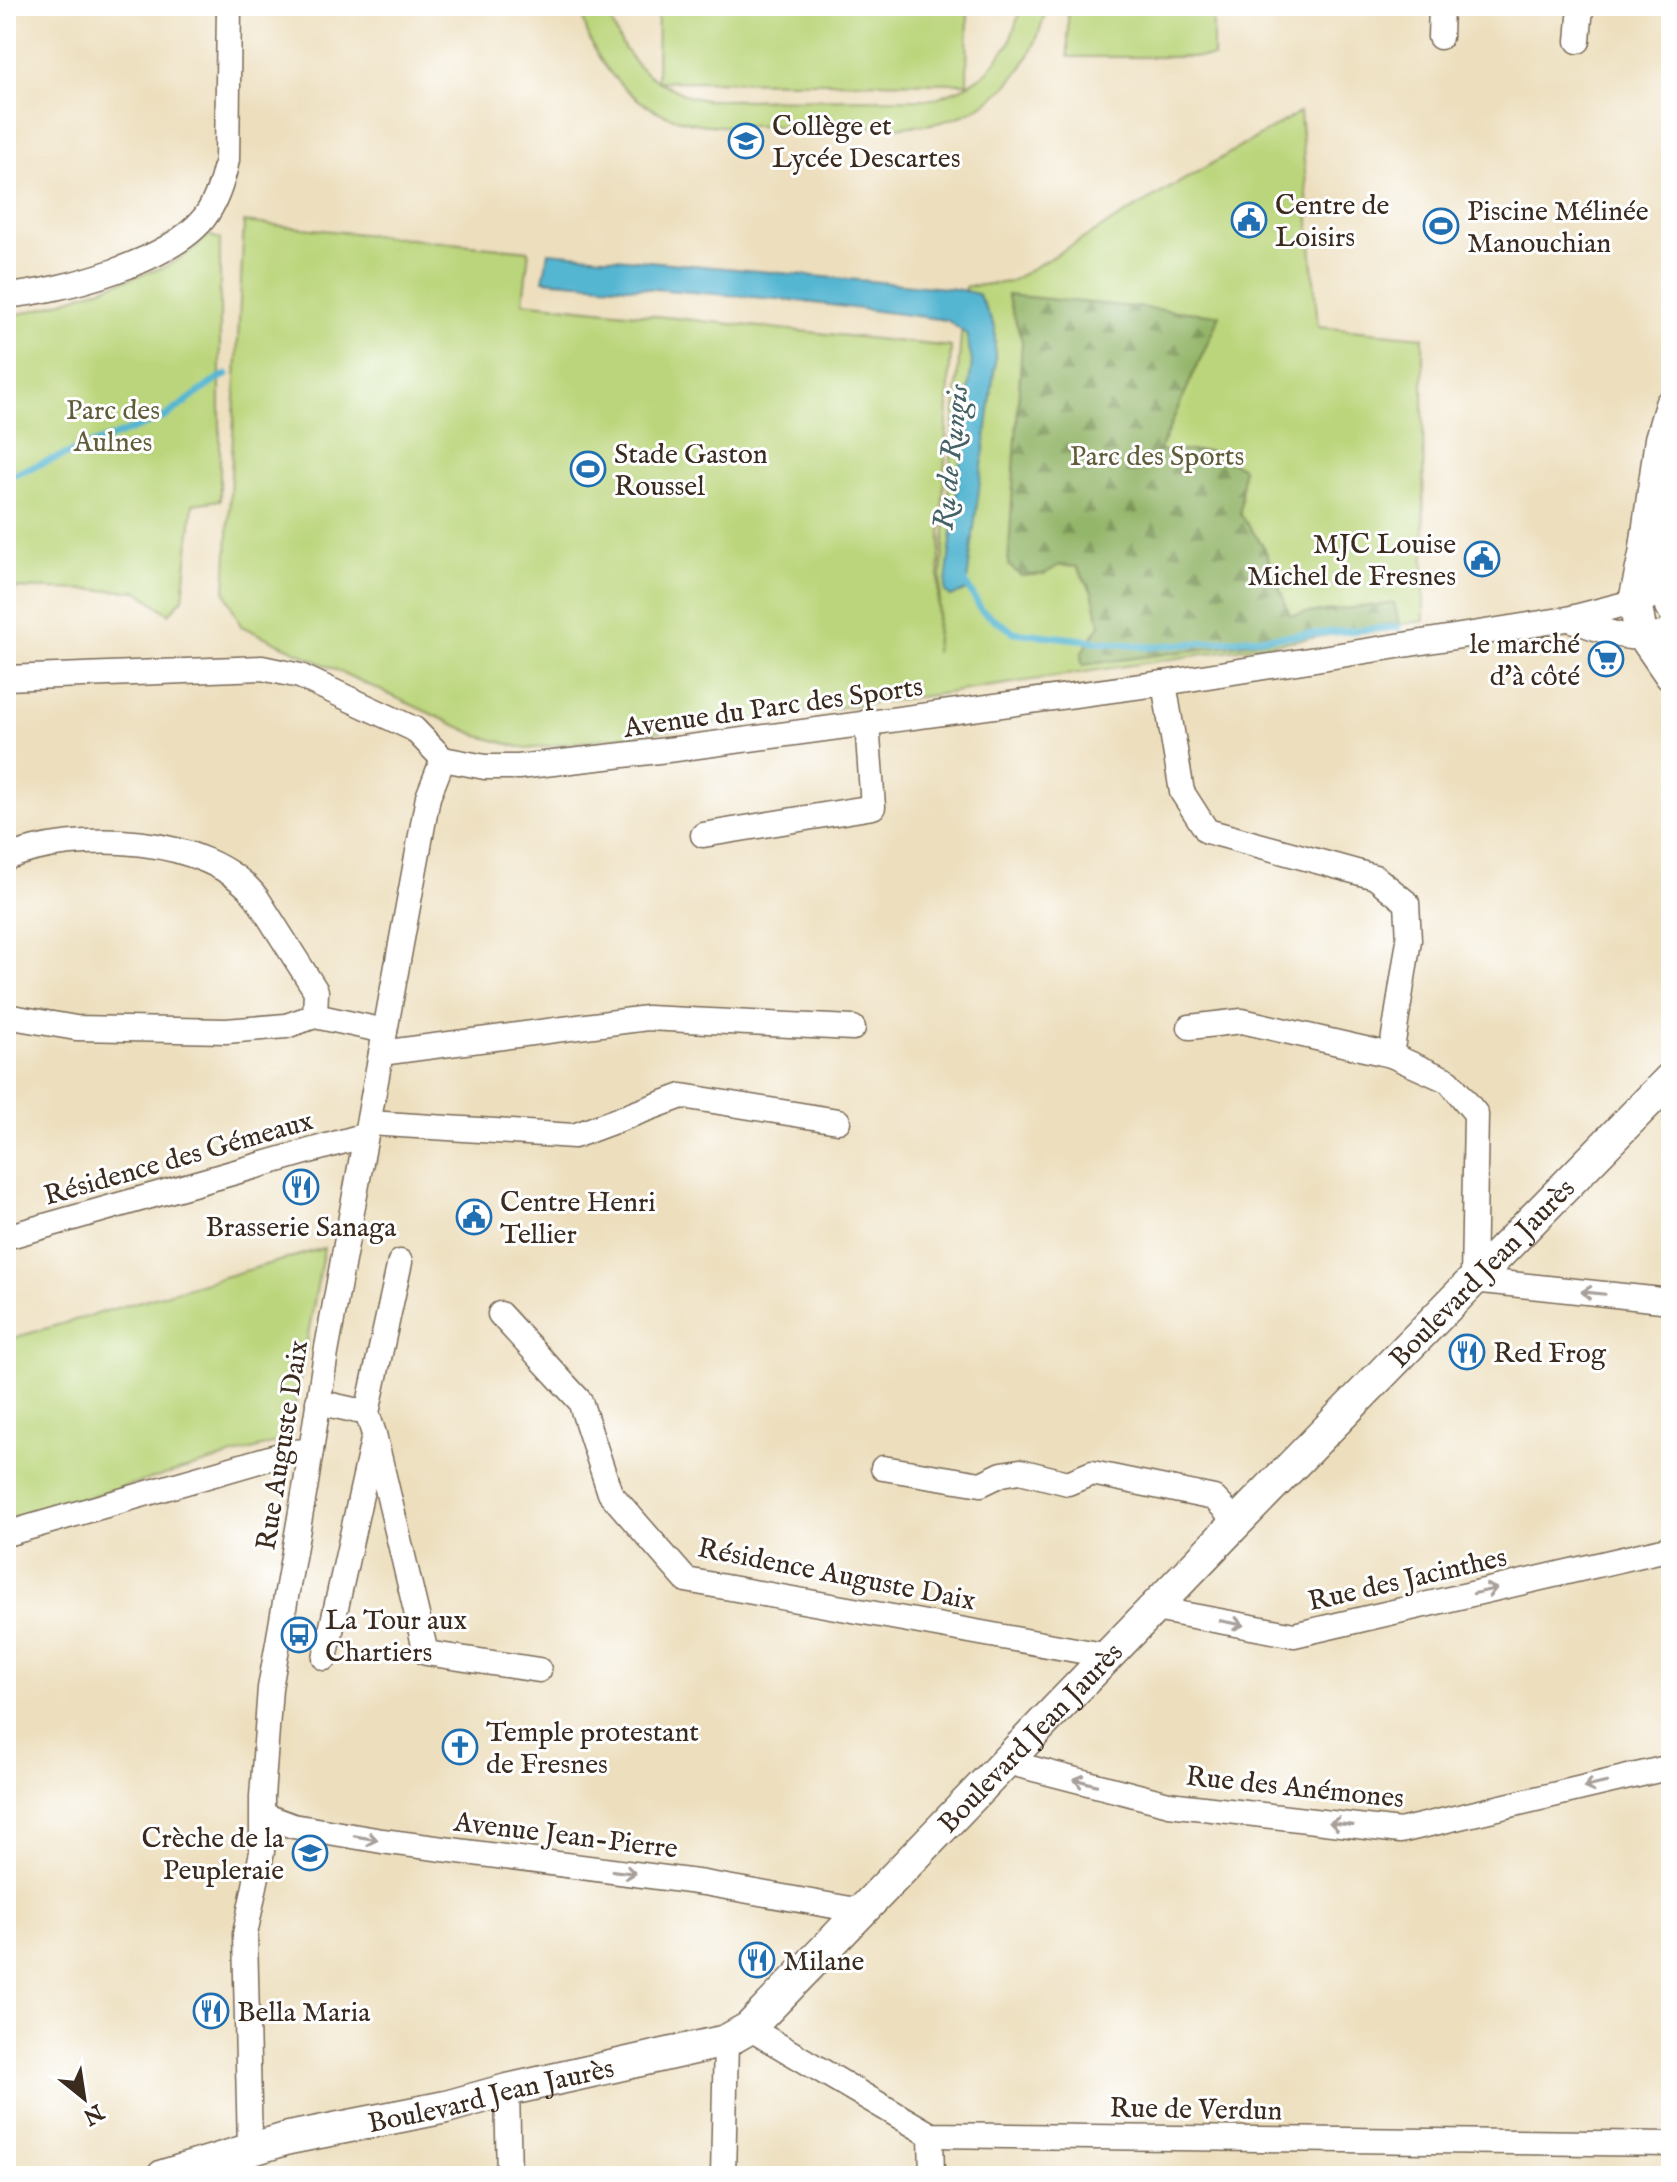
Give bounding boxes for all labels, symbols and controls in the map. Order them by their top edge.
place label: Collège et Lycée Descartes [772,110,960,177]
school or university icon: Collège et Lycée Descartes [727,122,765,160]
place label: Centre de Loisirs [1275,189,1389,256]
place label: Piscine Mélinée Manouchian [1467,195,1649,262]
public building icon: Centre de Loisirs [1230,201,1268,239]
sports icon: Piscine Mélinée Manouchian [1422,207,1460,245]
water label: Ru de Rungis [925,382,979,532]
park label: Parc des Aulnes [66,394,160,461]
place label: Stade Gaston Roussel [614,438,768,505]
park label: Parc des Sports [1070,440,1244,475]
sports icon: Stade Gaston Roussel [569,450,607,488]
place label: MJC Louise Michel de Fresnes [1247,528,1456,595]
public building icon: MJC Louise Michel de Fresnes [1463,540,1501,578]
place label: le marché d'à côté [1470,628,1580,695]
supermarket icon: le marché d'à côté [1587,640,1625,678]
street label: Avenue du Parc des Sports [621,670,925,747]
street label: Résidence des Gémeaux [40,1104,318,1215]
restaurant icon: Brasserie Sanaga [282,1168,320,1206]
street label: Boulevard Jean Jaurès [1383,1172,1583,1376]
place label: Centre Henri Tellier [500,1186,656,1253]
public building icon: Centre Henri Tellier [455,1198,493,1236]
place label: Brasserie Sanaga [206,1211,397,1246]
one-way arrow [1581,1285,1607,1300]
restaurant icon: Red Frog [1448,1333,1486,1371]
place label: Red Frog [1493,1337,1607,1372]
street label: Rue Auguste Daix [250,1338,317,1553]
street label: Résidence Auguste Daix [695,1531,979,1620]
street label: Rue des Jacinthes [1305,1541,1510,1620]
one-way arrow [1472,1583,1498,1598]
place label: La Tour aux Chartiers [325,1604,468,1671]
bus stop icon: La Tour aux Chartiers [280,1616,318,1654]
one-way arrow [1218,1617,1244,1632]
street label: Boulevard Jean Jaurès [932,1636,1131,1841]
place label: Temple protestant de Fresnes [486,1716,699,1783]
church icon: Temple protestant de Fresnes [441,1728,479,1766]
street label: Rue des Anémones [1184,1760,1406,1817]
one-way arrow [1072,1773,1098,1788]
one-way arrow [1583,1778,1608,1793]
street label: Avenue Jean-Pierre [451,1805,680,1868]
one-way arrow [1329,1816,1354,1831]
place label: Crèche de la Peupleraie [141,1822,285,1889]
one-way arrow [353,1831,379,1846]
school or university icon: Crèche de la Peupleraie [291,1834,329,1872]
one-way arrow [611,1865,636,1880]
restaurant icon: Milane [738,1941,776,1979]
place label: Milane [783,1945,865,1980]
restaurant icon: Bella Maria [192,1992,230,2030]
place label: Bella Maria [237,1996,371,2031]
street label: Boulevard Jean Jaurès [365,2052,617,2142]
north arrow [44,2058,124,2138]
street label: Rue de Verdun [1109,2091,1283,2130]
text: N [78,2096,109,2130]

